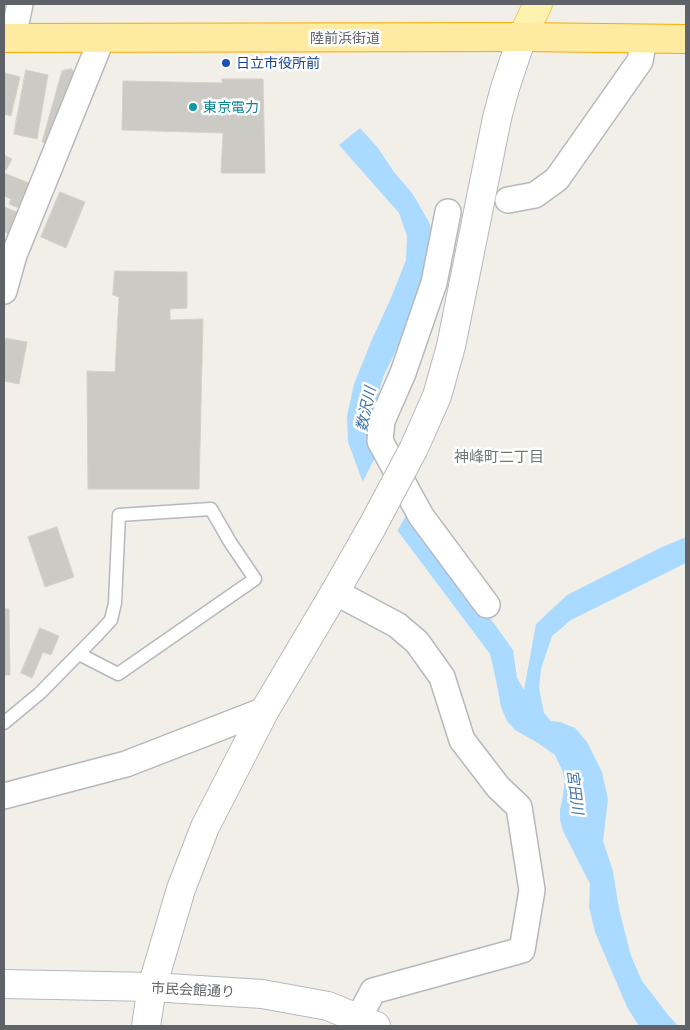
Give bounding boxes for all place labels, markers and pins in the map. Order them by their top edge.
place label: 日立市役所前 [236,55,320,71]
marker: 日立市役所前 [220,57,232,69]
place label: 東京電力 [203,99,259,115]
marker: 東京電力 [187,101,199,113]

